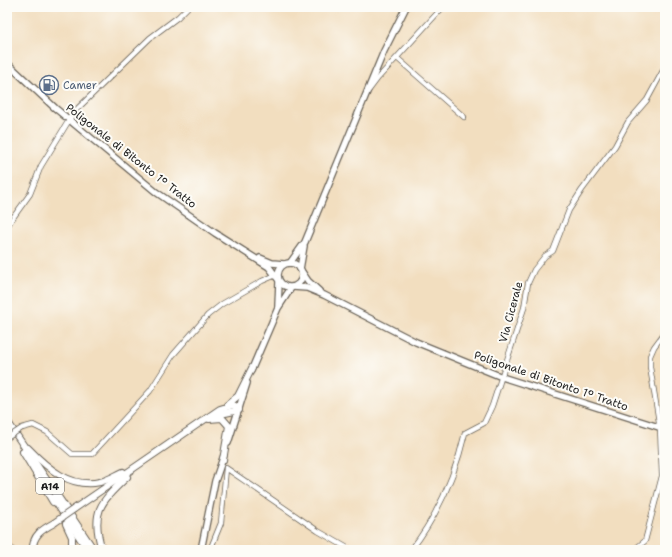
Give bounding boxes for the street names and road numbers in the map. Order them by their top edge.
street label: Poligonale di Bitonto 1° Tratto [63,100,200,212]
street label: Via Cicerale [496,280,526,344]
street label: Poligonale di Bitonto 1° Tratto [472,348,630,415]
road number: A14 [36,478,64,494]

